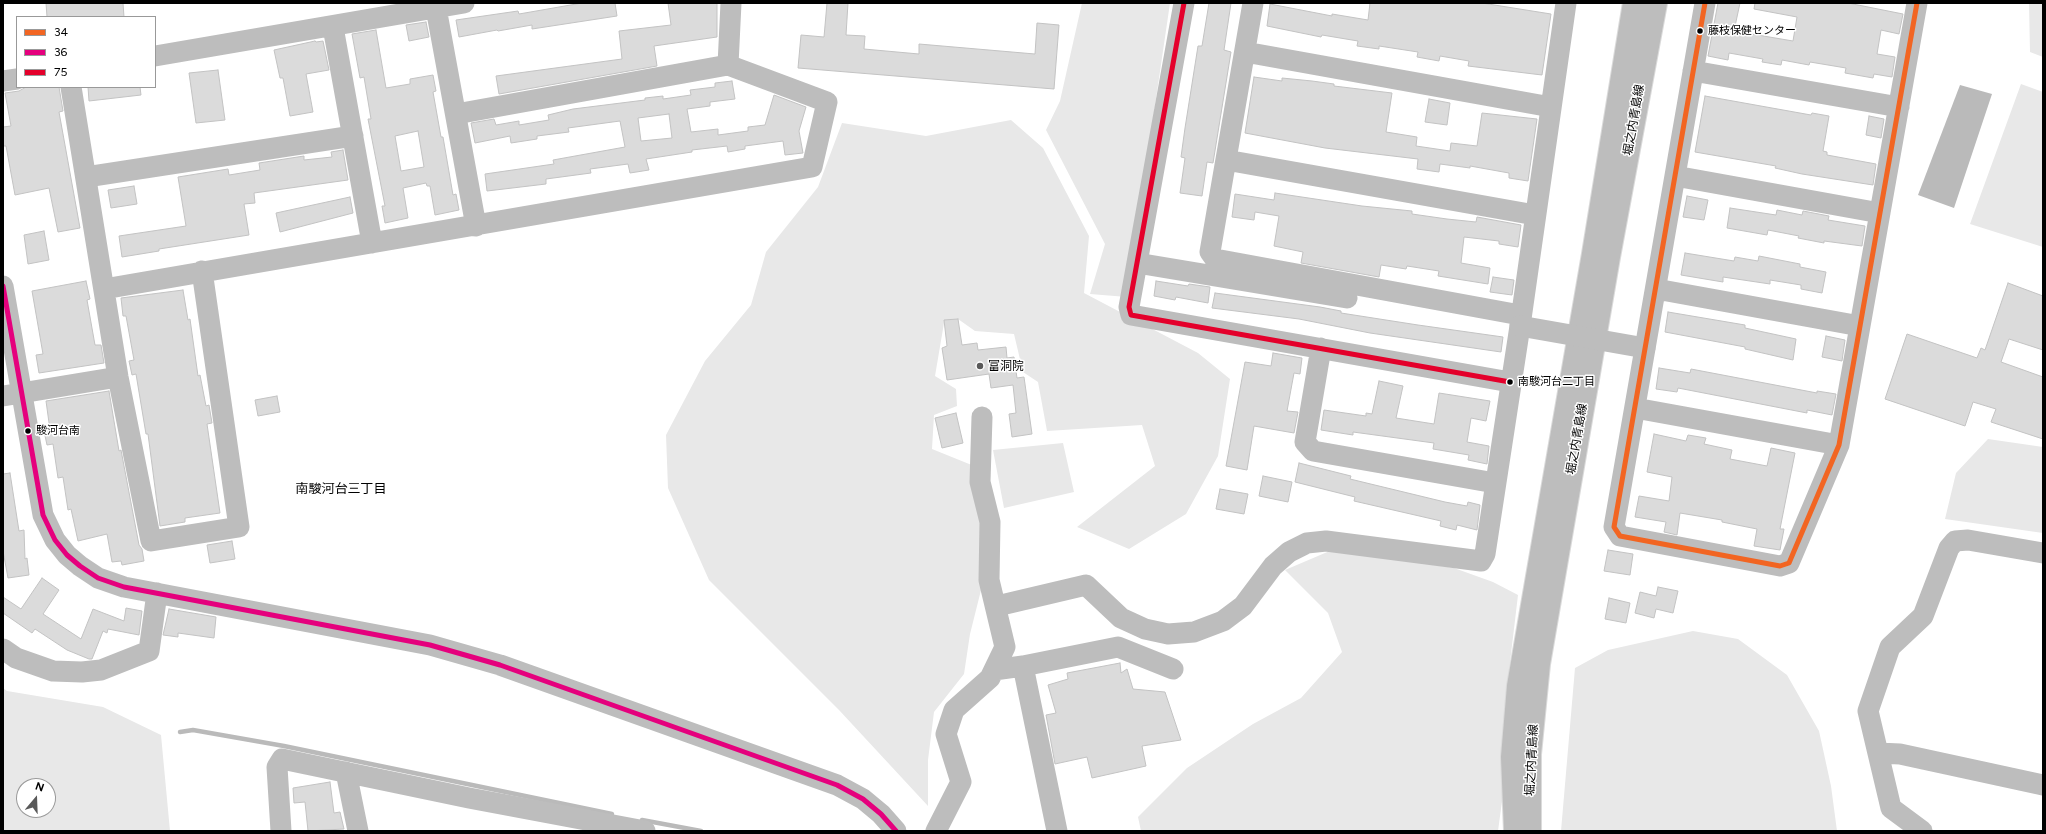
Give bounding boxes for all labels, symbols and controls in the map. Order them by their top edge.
legend [16,16,156,88]
place label: 藤枝保健センター [1708,24,1796,38]
text: 34 [54,25,68,39]
marker: 藤枝保健センター [1695,26,1705,36]
text: 36 [54,45,67,59]
text: 75 [54,65,67,79]
street label: 堀之内青島線 [1621,83,1647,157]
place label: 富洞院 [988,359,1024,373]
marker: 富洞院 [975,361,985,371]
place label: 南駿河台二丁目 [1518,375,1595,389]
marker: 南駿河台二丁目 [1505,377,1515,387]
street label: 堀之内青島線 [1564,402,1590,476]
place label: 駿河台南 [36,424,80,438]
marker: 駿河台南 [23,426,33,436]
district label: 南駿河台三丁目 [296,481,386,497]
street label: 堀之内青島線 [1523,724,1541,796]
north arrow [16,778,56,818]
text: N [34,780,46,795]

